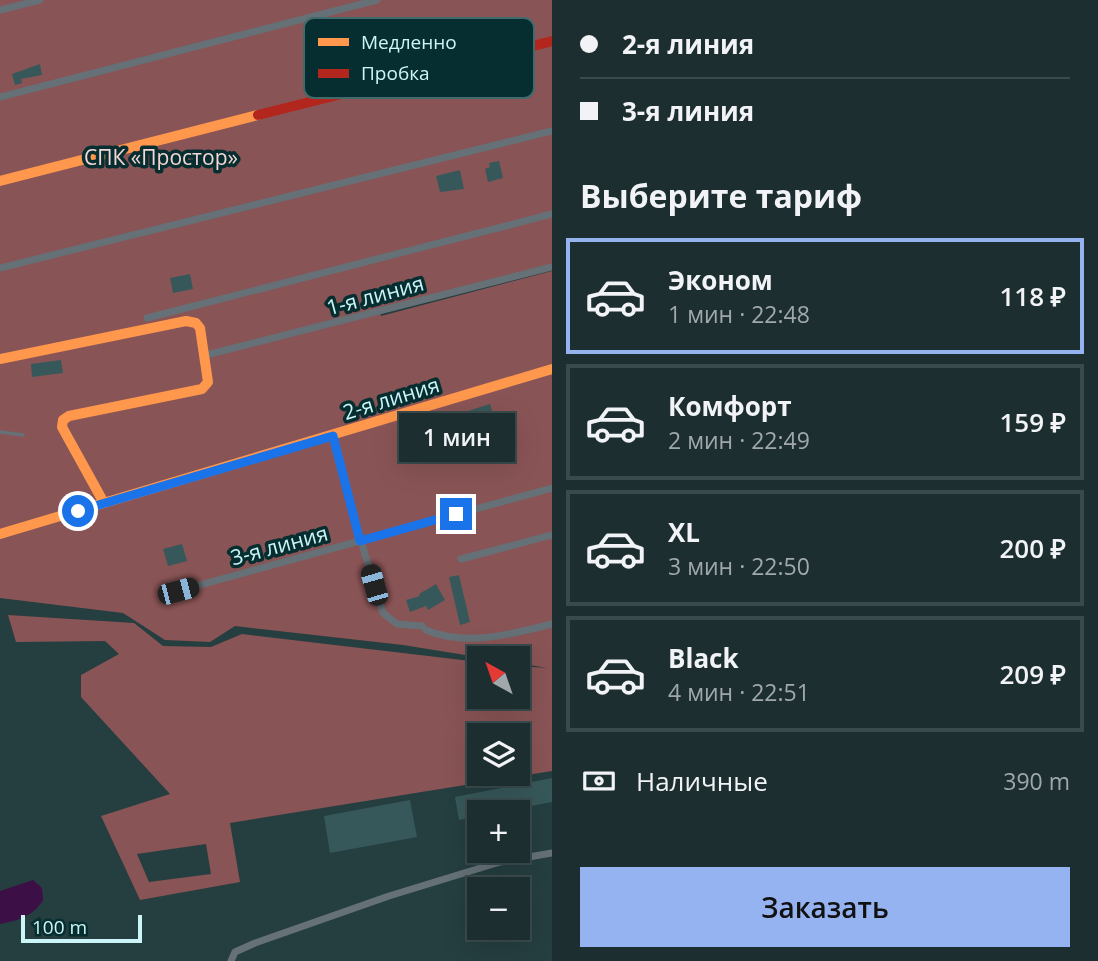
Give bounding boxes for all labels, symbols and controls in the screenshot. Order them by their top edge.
legend [304,18,534,98]
text: 2-я линия [622,26,754,62]
text: Медленно [361,29,457,55]
text: Пробка [361,60,430,86]
text: 3-я линия [622,93,754,129]
park label: СПК «Простор» [84,143,238,171]
text: Выберите тариф [580,174,862,217]
text: Эконом [668,262,773,298]
icon: car [584,265,647,328]
street label: 1-я линия [323,269,427,321]
text: 118 ₽ [1000,278,1066,314]
text: 1 мин · 22:48 [668,298,810,330]
street label: 2-я линия [339,370,443,426]
text: Комфорт [668,388,792,424]
icon: car [584,391,647,454]
text: 159 ₽ [1000,404,1066,440]
callout: 1 мин [398,412,514,462]
text: 1 мин [423,421,491,453]
text: 2 мин · 22:49 [668,424,810,456]
route start [62,495,94,527]
route end [440,498,472,530]
text: XL [668,514,700,550]
icon: car [584,517,647,580]
street label: 3-я линия [227,519,331,571]
text: 200 ₽ [1000,530,1066,566]
text: 3 мин · 22:50 [668,550,810,582]
car [359,562,390,608]
car [155,575,202,607]
text: Black [668,640,739,676]
icon: car [584,643,647,706]
north arrow [467,646,530,709]
map controls [467,646,530,940]
text: 209 ₽ [1000,656,1066,692]
text: 4 мин · 22:51 [668,676,810,708]
button: layers [467,723,530,786]
icon: cash [580,762,618,800]
text: Наличные [636,763,768,799]
text: 390 m [1003,765,1070,797]
button: + [467,800,530,863]
button: Заказать [580,867,1070,947]
button: − [467,877,530,940]
scale bar [21,912,142,944]
text: 100 m [32,914,87,940]

